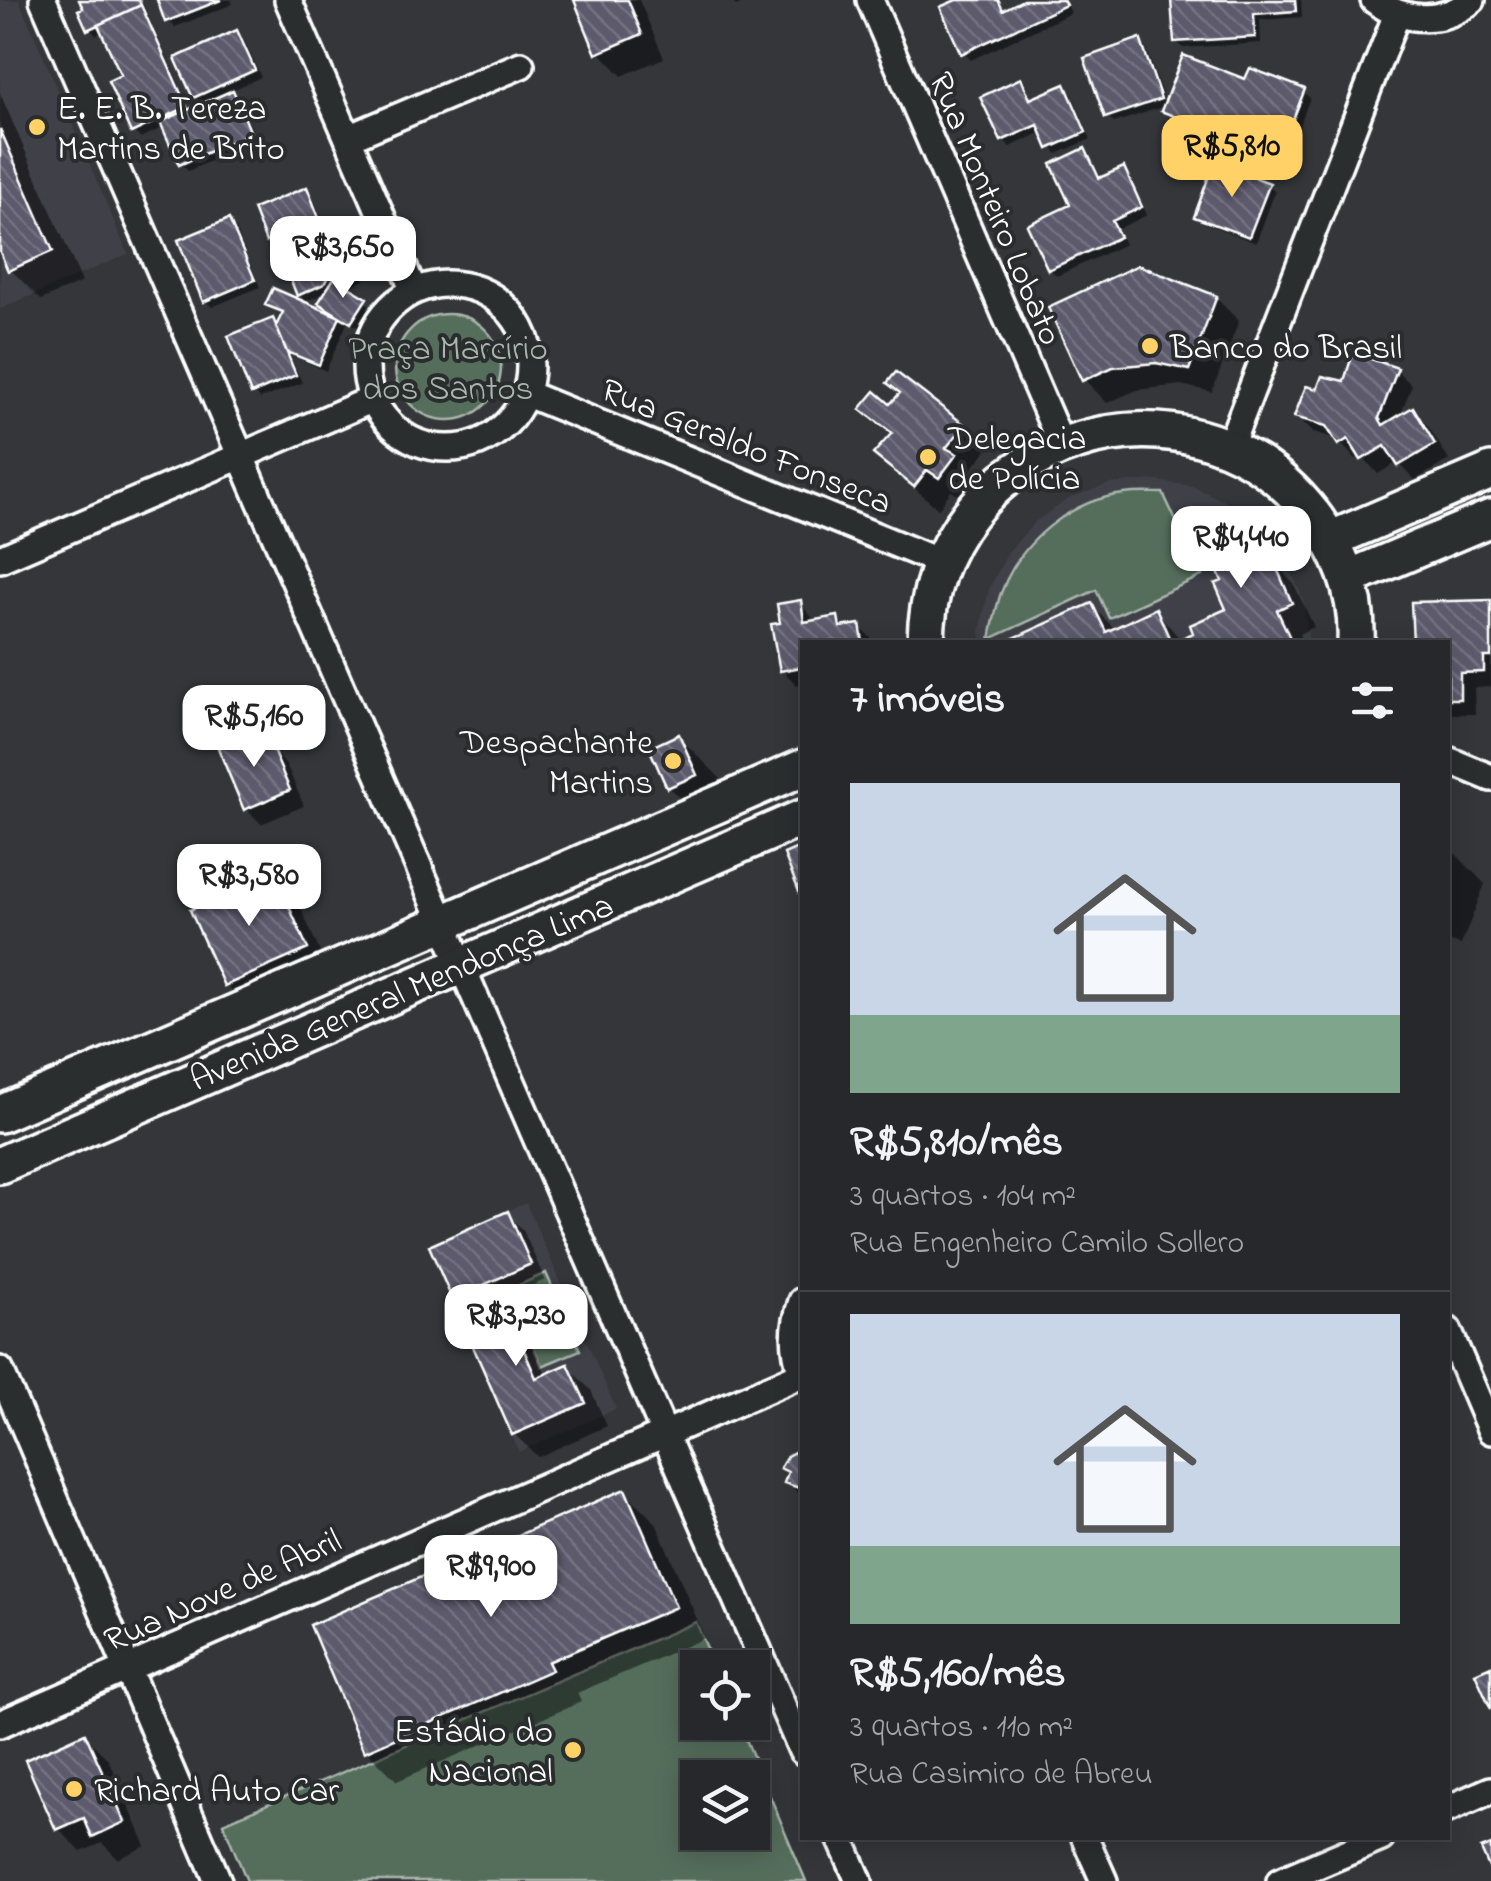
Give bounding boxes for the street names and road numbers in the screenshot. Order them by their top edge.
street label: Rua Monteiro Lobato [913,65,1074,354]
street label: Rua Geraldo Fonseca [593,367,899,530]
street label: Avenida General Mendonça Lima [183,882,622,1107]
street label: Rua Nove de Abril [97,1517,350,1667]

